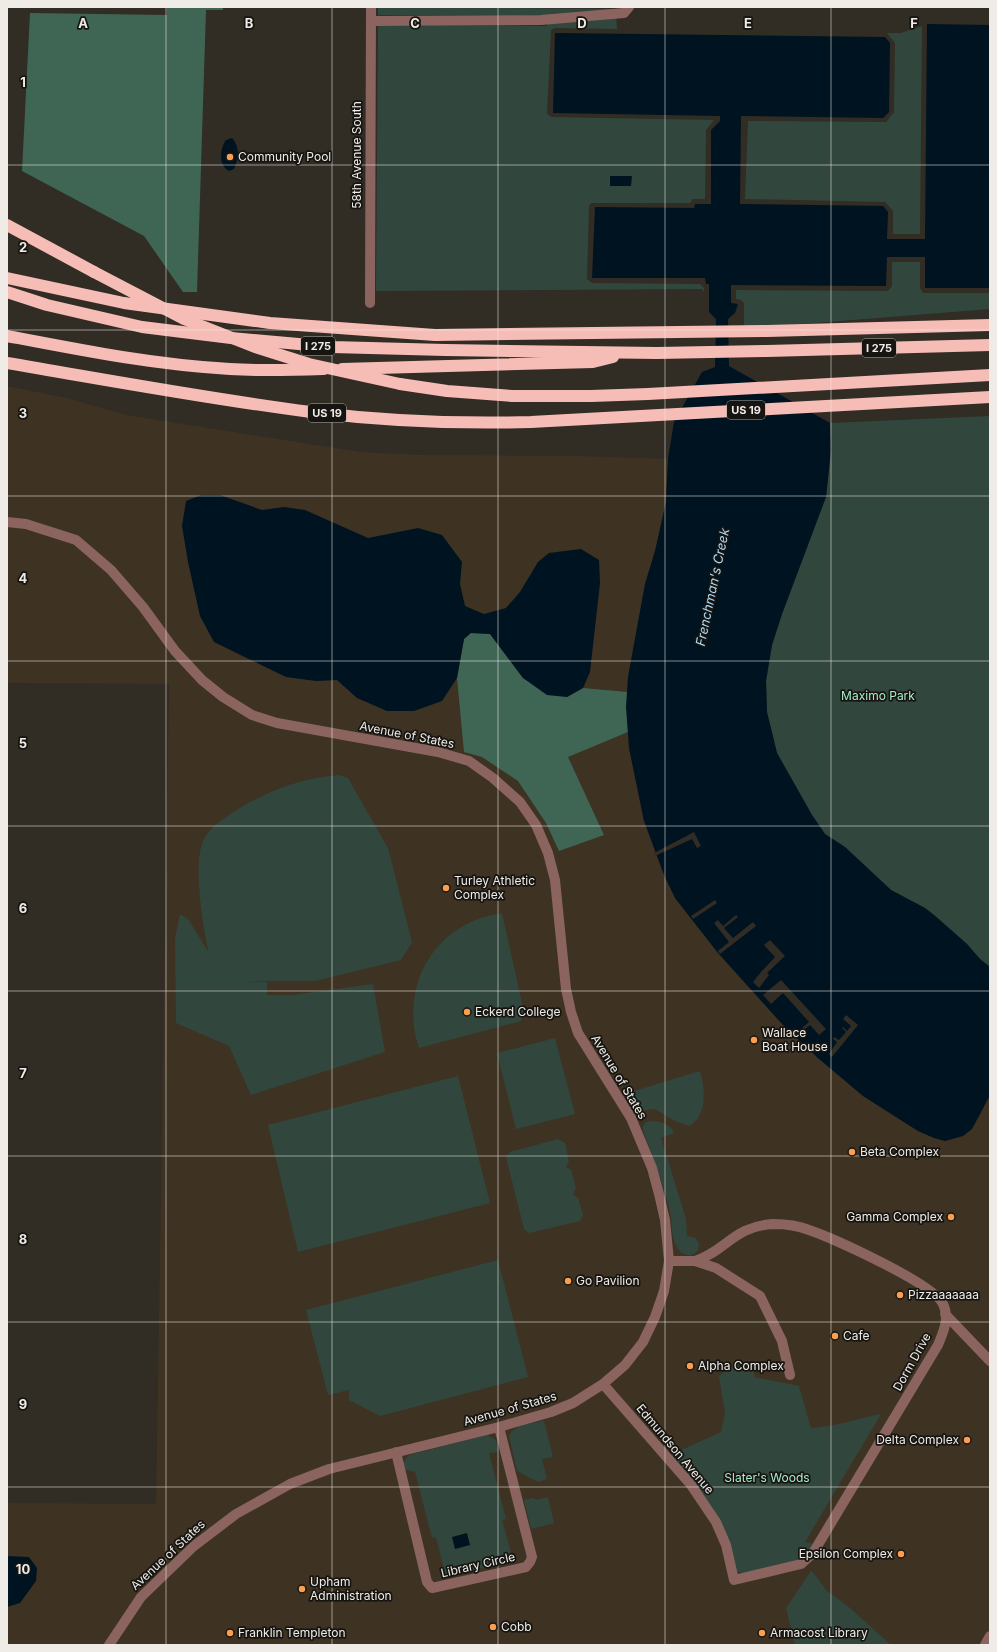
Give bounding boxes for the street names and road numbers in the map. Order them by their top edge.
street label: 58th Avenue South [349,101,364,209]
road number: I 275 [301,337,335,355]
road number: I 275 [862,339,896,357]
road number: US 19 [727,401,765,419]
road number: US 19 [308,404,346,422]
street label: Avenue of States [358,718,456,751]
street label: Avenue of States [588,1032,651,1122]
street label: Dorm Drive [889,1330,934,1393]
street label: Avenue of States [462,1388,558,1429]
street label: Edmundson Avenue [633,1401,717,1497]
street label: Avenue of States [127,1516,208,1593]
street label: Library Circle [439,1549,517,1580]

